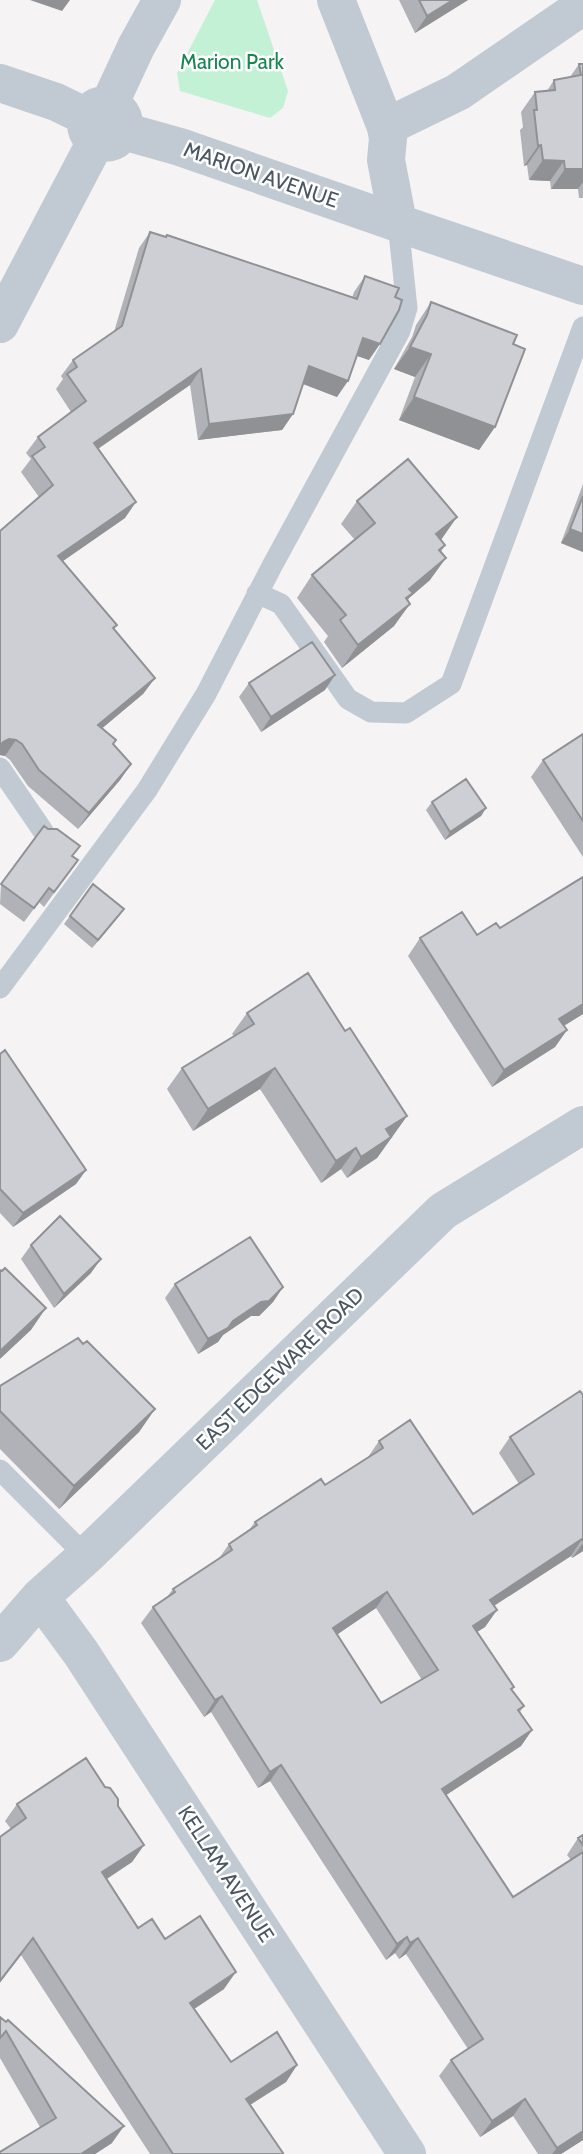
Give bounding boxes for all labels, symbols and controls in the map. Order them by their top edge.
park label: Marion Park [180,49,285,74]
street label: MARION AVENUE [181,136,342,213]
street label: EAST EDGEWARE ROAD [191,1282,369,1455]
street label: KELLAM AVENUE [173,1801,280,1946]

